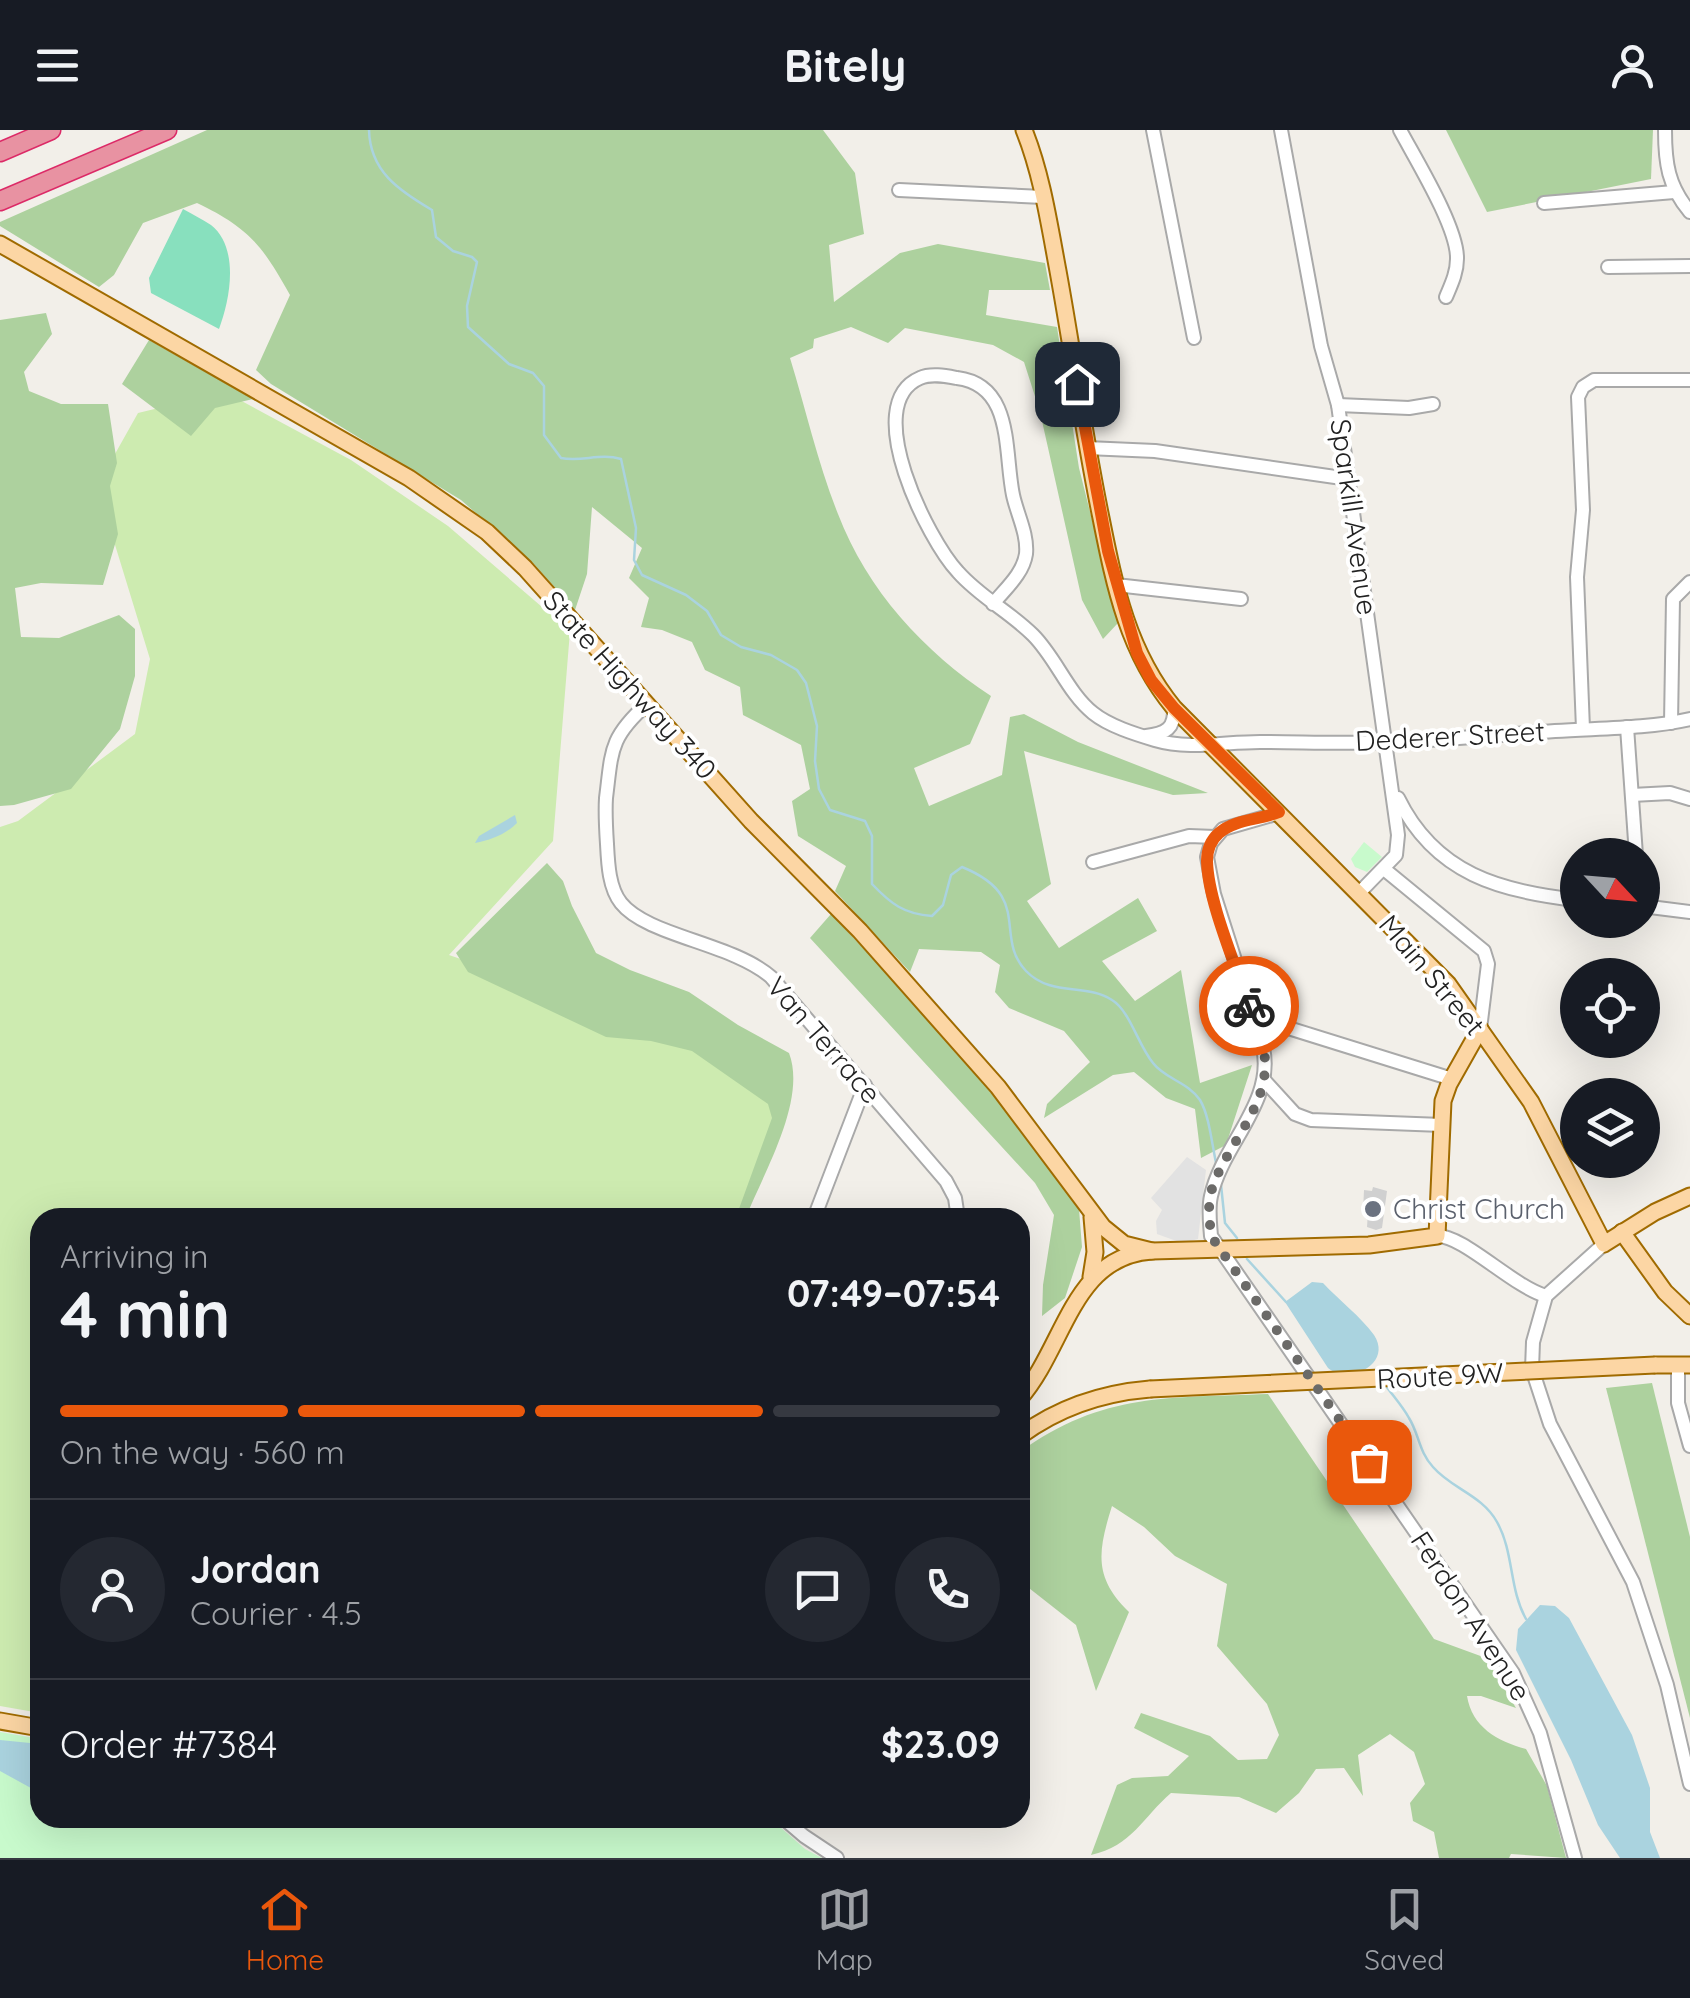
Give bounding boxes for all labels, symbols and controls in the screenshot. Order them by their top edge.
text: Bitely [784,37,906,93]
icon: menu [30,38,85,93]
icon: person [1605,38,1660,93]
pin [1035,342,1120,427]
icon: home [1050,357,1105,412]
street label: Sparkill Avenue [1323,417,1386,617]
street label: State Highway 340 [536,583,724,786]
street label: Dederer Street [1354,713,1546,758]
north arrow [1560,838,1660,938]
map controls [1560,838,1660,1178]
street label: Main Street [1372,907,1493,1042]
courier [1199,956,1299,1056]
button: locate [1560,958,1660,1058]
street label: Van Terrace [760,969,889,1110]
icon: bike [1222,979,1277,1034]
button: layers [1560,1078,1660,1178]
place label: Christ Church [1393,1191,1565,1226]
marker: Christ Church [1362,1198,1384,1220]
text: Arriving in [60,1236,209,1276]
text: 07:49–07:54 [787,1269,1000,1317]
text: 4 min [60,1273,230,1354]
street label: Route 9W [1376,1355,1504,1396]
pin [1327,1420,1412,1505]
text: On the way · 560 m [60,1432,345,1472]
icon: bag [1342,1435,1397,1490]
street label: Ferdon Avenue [1404,1524,1539,1707]
button: person [60,1537,165,1642]
button: chat [765,1537,870,1642]
button: phone [895,1537,1000,1642]
text: Jordan [190,1545,321,1593]
text: Courier · 4.5 [190,1593,362,1633]
text: Order #7384 [60,1720,277,1768]
text: $23.09 [881,1720,1000,1768]
tab: Home [246,1882,324,1977]
tab: Map [816,1882,873,1977]
tab: Saved [1364,1882,1444,1977]

